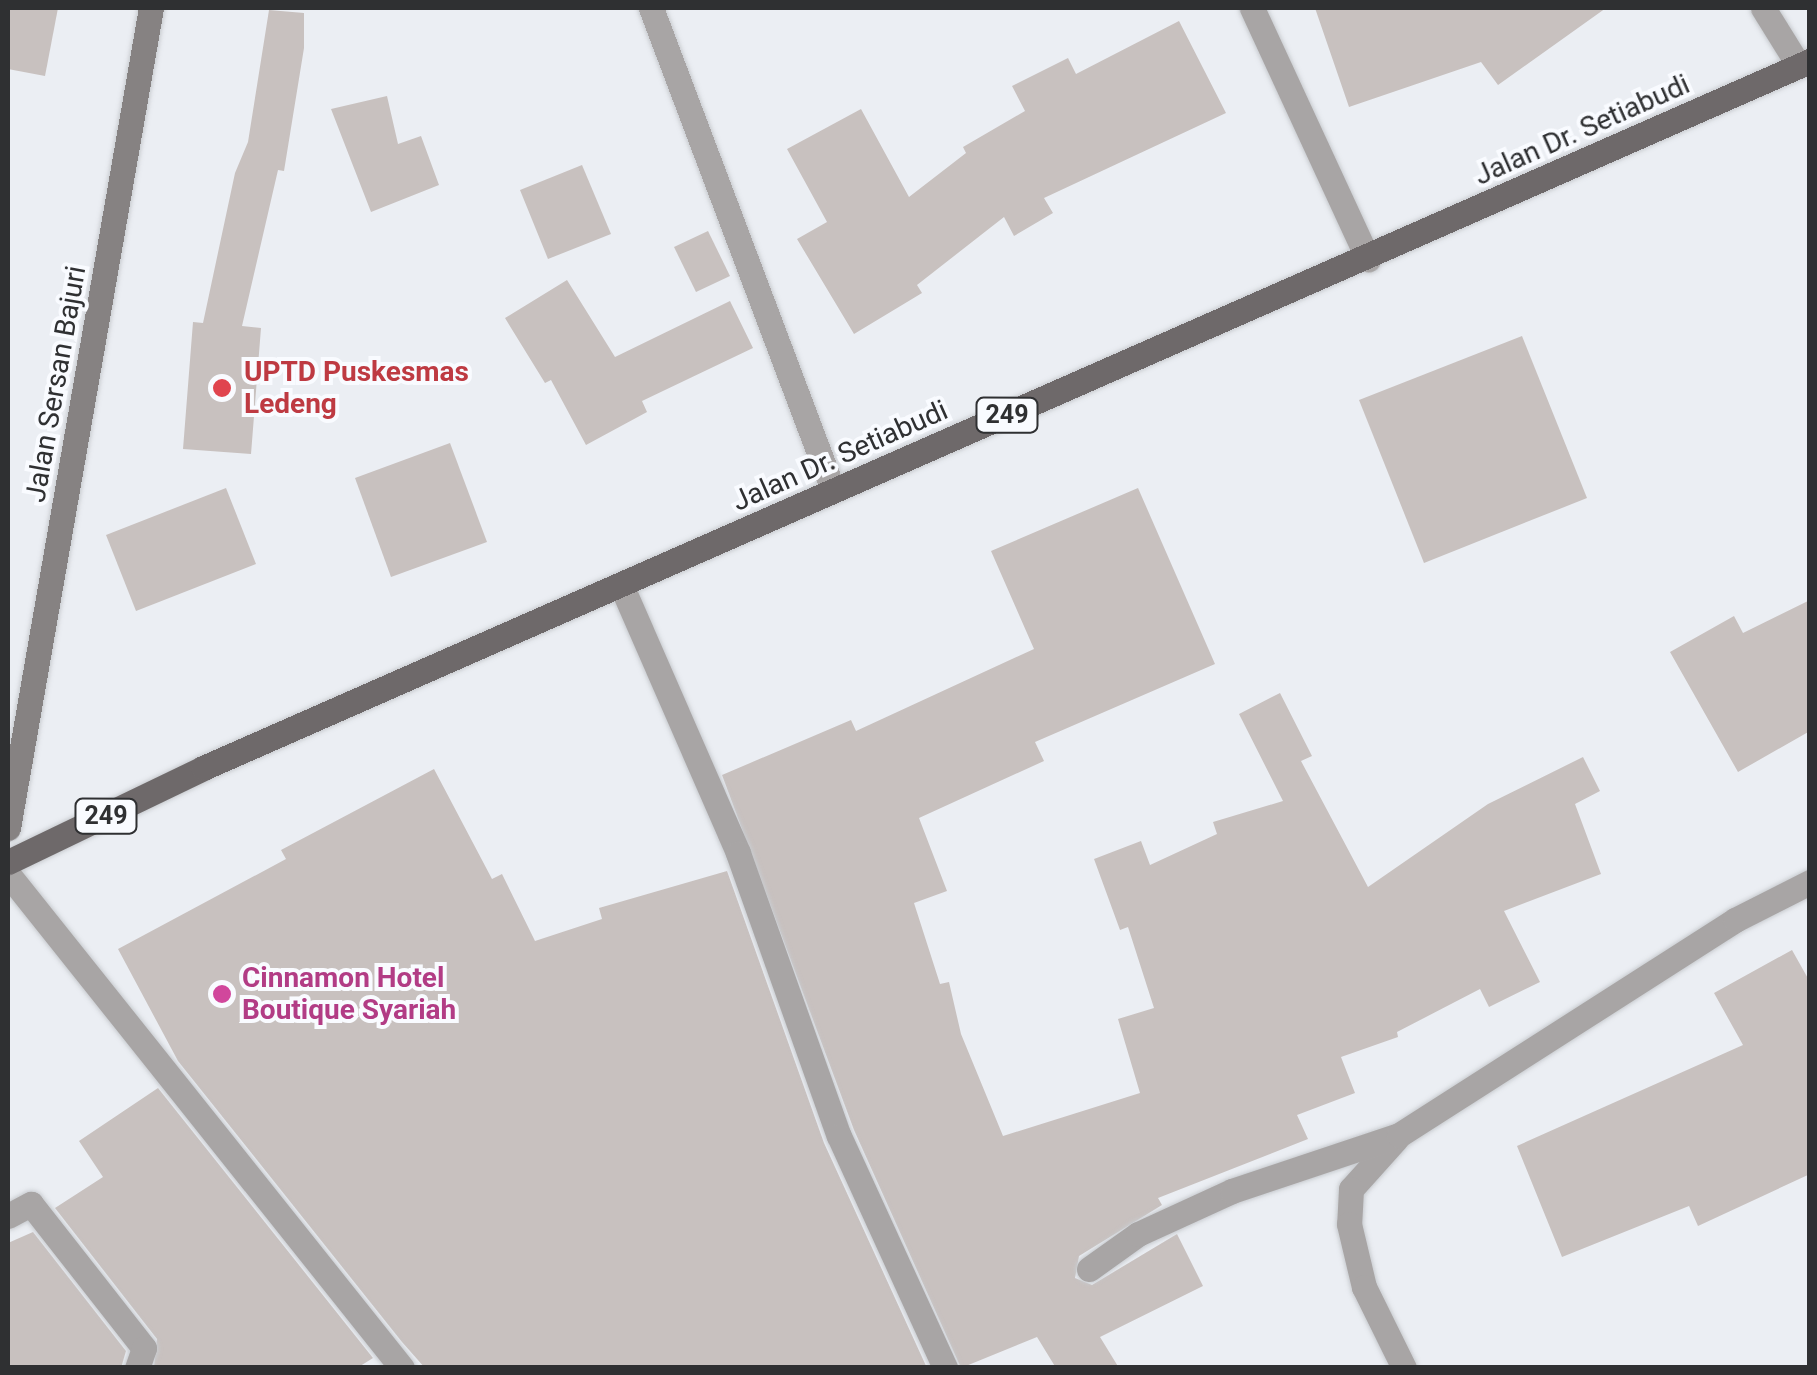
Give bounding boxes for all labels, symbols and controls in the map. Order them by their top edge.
street label: Jalan Dr. Setiabudi [1469,67,1695,193]
street label: Jalan Sersan Bajuri [19,263,93,505]
place label: UPTD Puskesmas Ledeng [244,355,469,421]
marker: UPTD Puskesmas Ledeng [209,375,235,401]
street label: Jalan Dr. Setiabudi [727,393,953,519]
road number: 249 [974,395,1040,435]
road number: 249 [74,796,138,836]
place label: Cinnamon Hotel Boutique Syariah [242,961,456,1027]
marker: Cinnamon Hotel Boutique Syariah [211,983,233,1005]

